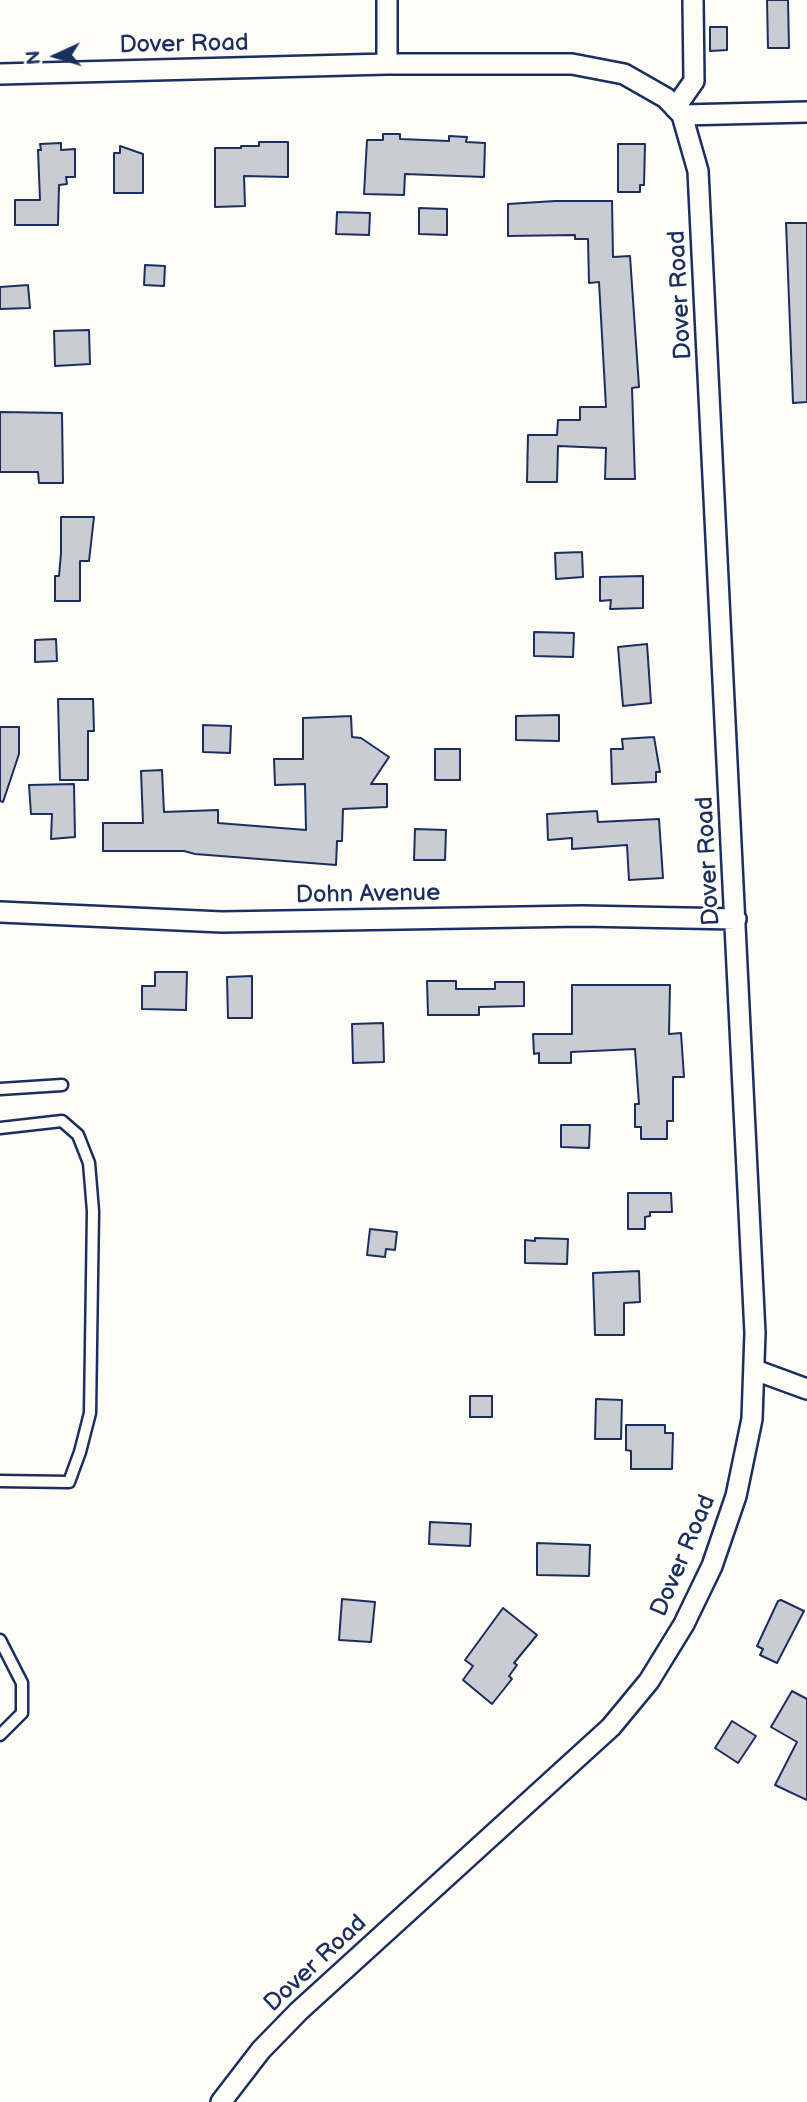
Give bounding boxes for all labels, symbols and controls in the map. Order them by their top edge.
north arrow [21,21,91,91]
street label: Dover Road [119,29,249,61]
text: N [23,50,47,65]
street label: Dover Road [663,230,699,360]
street label: Dover Road [691,796,727,926]
street label: Dohn Avenue [295,879,441,911]
street label: Dover Road [645,1491,723,1621]
street label: Dover Road [259,1909,373,2019]

